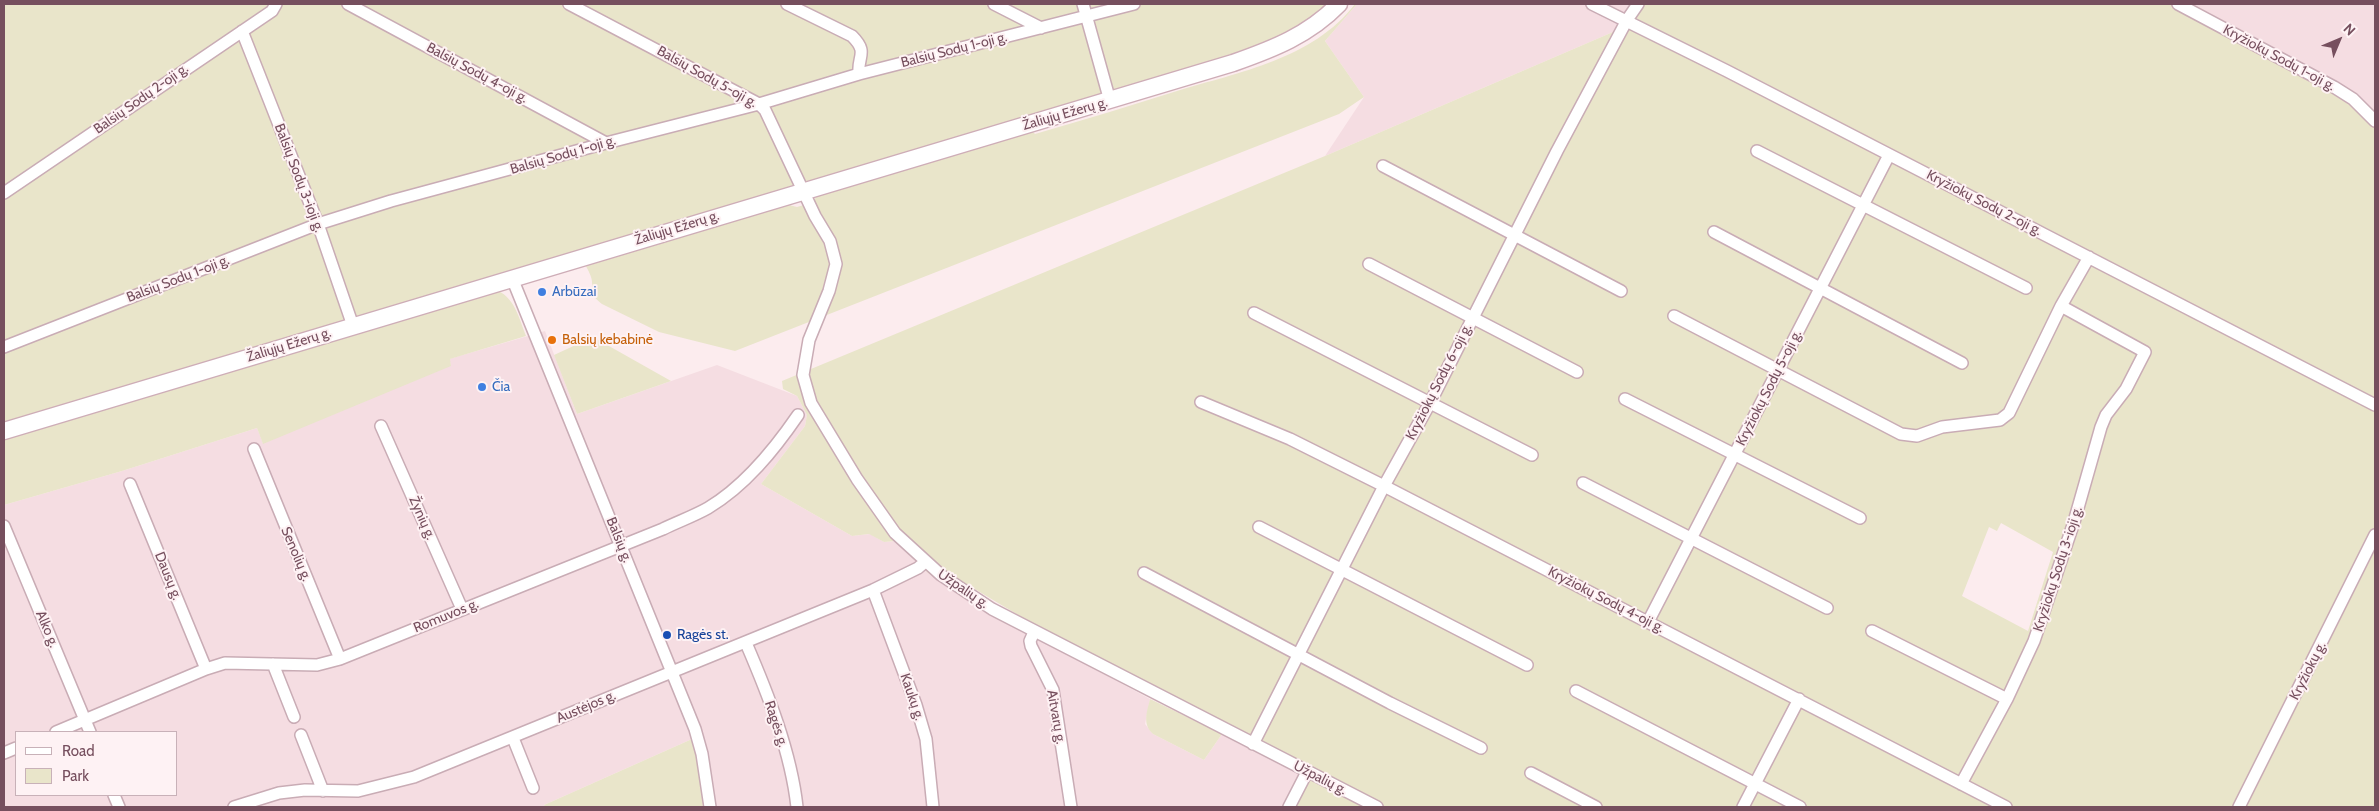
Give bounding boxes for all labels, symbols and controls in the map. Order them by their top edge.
north arrow [2314,15,2364,65]
text: N [2340,20,2359,39]
street label: Kryžiokų Sodų 1-oji g. [2220,21,2338,95]
street label: Balsių Sodų 1-oji g. [899,29,1009,71]
street label: Balsių Sodų 4-oji g. [423,39,531,107]
street label: Balsių Sodų 5-oji g. [654,43,760,111]
street label: Balsių Sodų 2-oji g. [91,60,191,138]
street label: Žaliųjų Ežerų g. [1021,94,1109,134]
street label: Balsių Sodų 3-ioji g. [271,121,327,235]
street label: Balsių Sodų 1-oji g. [508,132,618,178]
street label: Kryžiokų Sodų 2-oji g. [1923,167,2045,239]
street label: Žaliųjų Ežerų g. [633,207,721,249]
street label: Balsių Sodų 1-oji g. [124,252,232,306]
place label: Arbūzai [552,284,596,300]
marker: Arbūzai [536,286,548,298]
street label: Kryžiokų Sodų 6-oji g. [1402,321,1476,443]
street label: Žaliųjų Ežerų g. [245,324,333,366]
street label: Kryžiokų Sodų 5-oji g. [1733,327,1805,449]
place label: Balsių kebabinė [562,332,653,348]
marker: Balsių kebabinė [546,334,558,346]
place label: Čia [492,379,510,395]
marker: Čia [476,381,488,393]
street label: Žynių g. [405,494,439,542]
street label: Kryžiokų Sodų 3-ioji g. [2030,504,2086,634]
street label: Balsių g. [602,515,636,565]
street label: Senolių g. [277,524,315,584]
street label: Dausų g. [151,550,185,602]
street label: Kryžiokų Sodų 4-oji g. [1545,563,1667,637]
street label: Užpalių g. [934,566,992,612]
street label: Romuvos g. [411,595,481,637]
street label: Alko g. [32,608,62,650]
place label: Ragės st. [677,627,729,643]
marker: Ragės st. [661,629,673,641]
street label: Kryžiokų g. [2286,639,2330,703]
street label: Kaukų g. [896,671,928,723]
street label: Austėjos g. [554,687,618,727]
street label: Aitvarų g. [1043,689,1069,745]
street label: Ragės g. [761,699,791,749]
legend [15,731,178,796]
text: Road [62,742,95,760]
street label: Užpalių g. [1290,757,1350,799]
text: Park [62,767,89,785]

